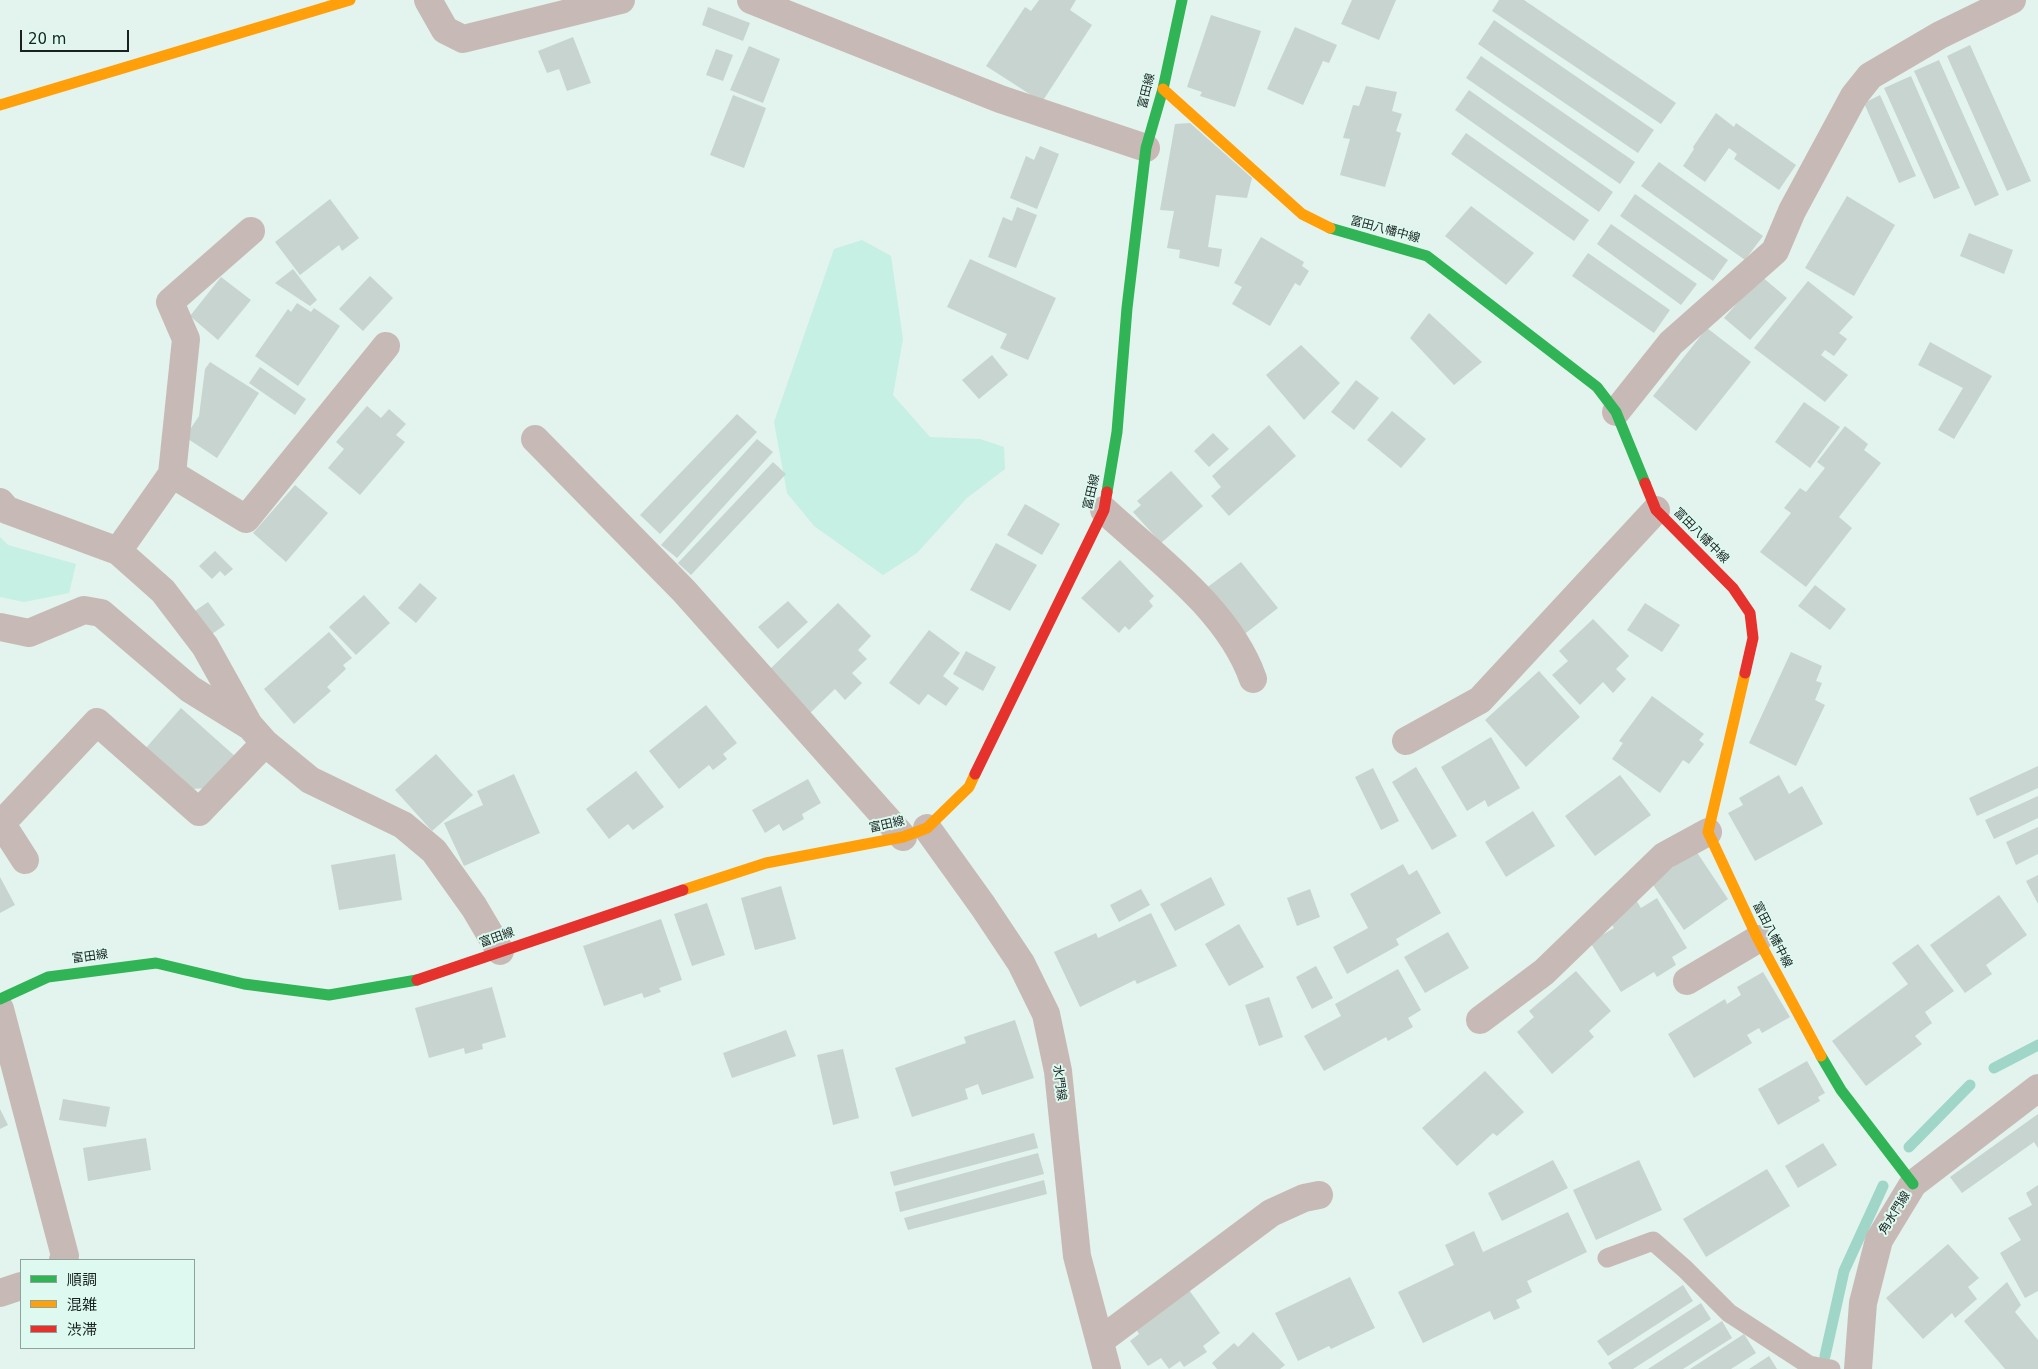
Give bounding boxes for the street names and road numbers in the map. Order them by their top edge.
street label: 富田線 [1136,72,1158,110]
street label: 富田八幡中線 [1348,214,1422,246]
street label: 富田線 [1081,473,1103,511]
street label: 富田八幡中線 [1670,505,1732,567]
street label: 富田線 [868,814,906,836]
street label: 富田八幡中線 [1749,900,1795,970]
street label: 富田線 [478,925,516,951]
street label: 富田線 [71,947,109,967]
street label: 水門線 [1050,1064,1068,1102]
street label: 角水門線 [1876,1189,1914,1237]

